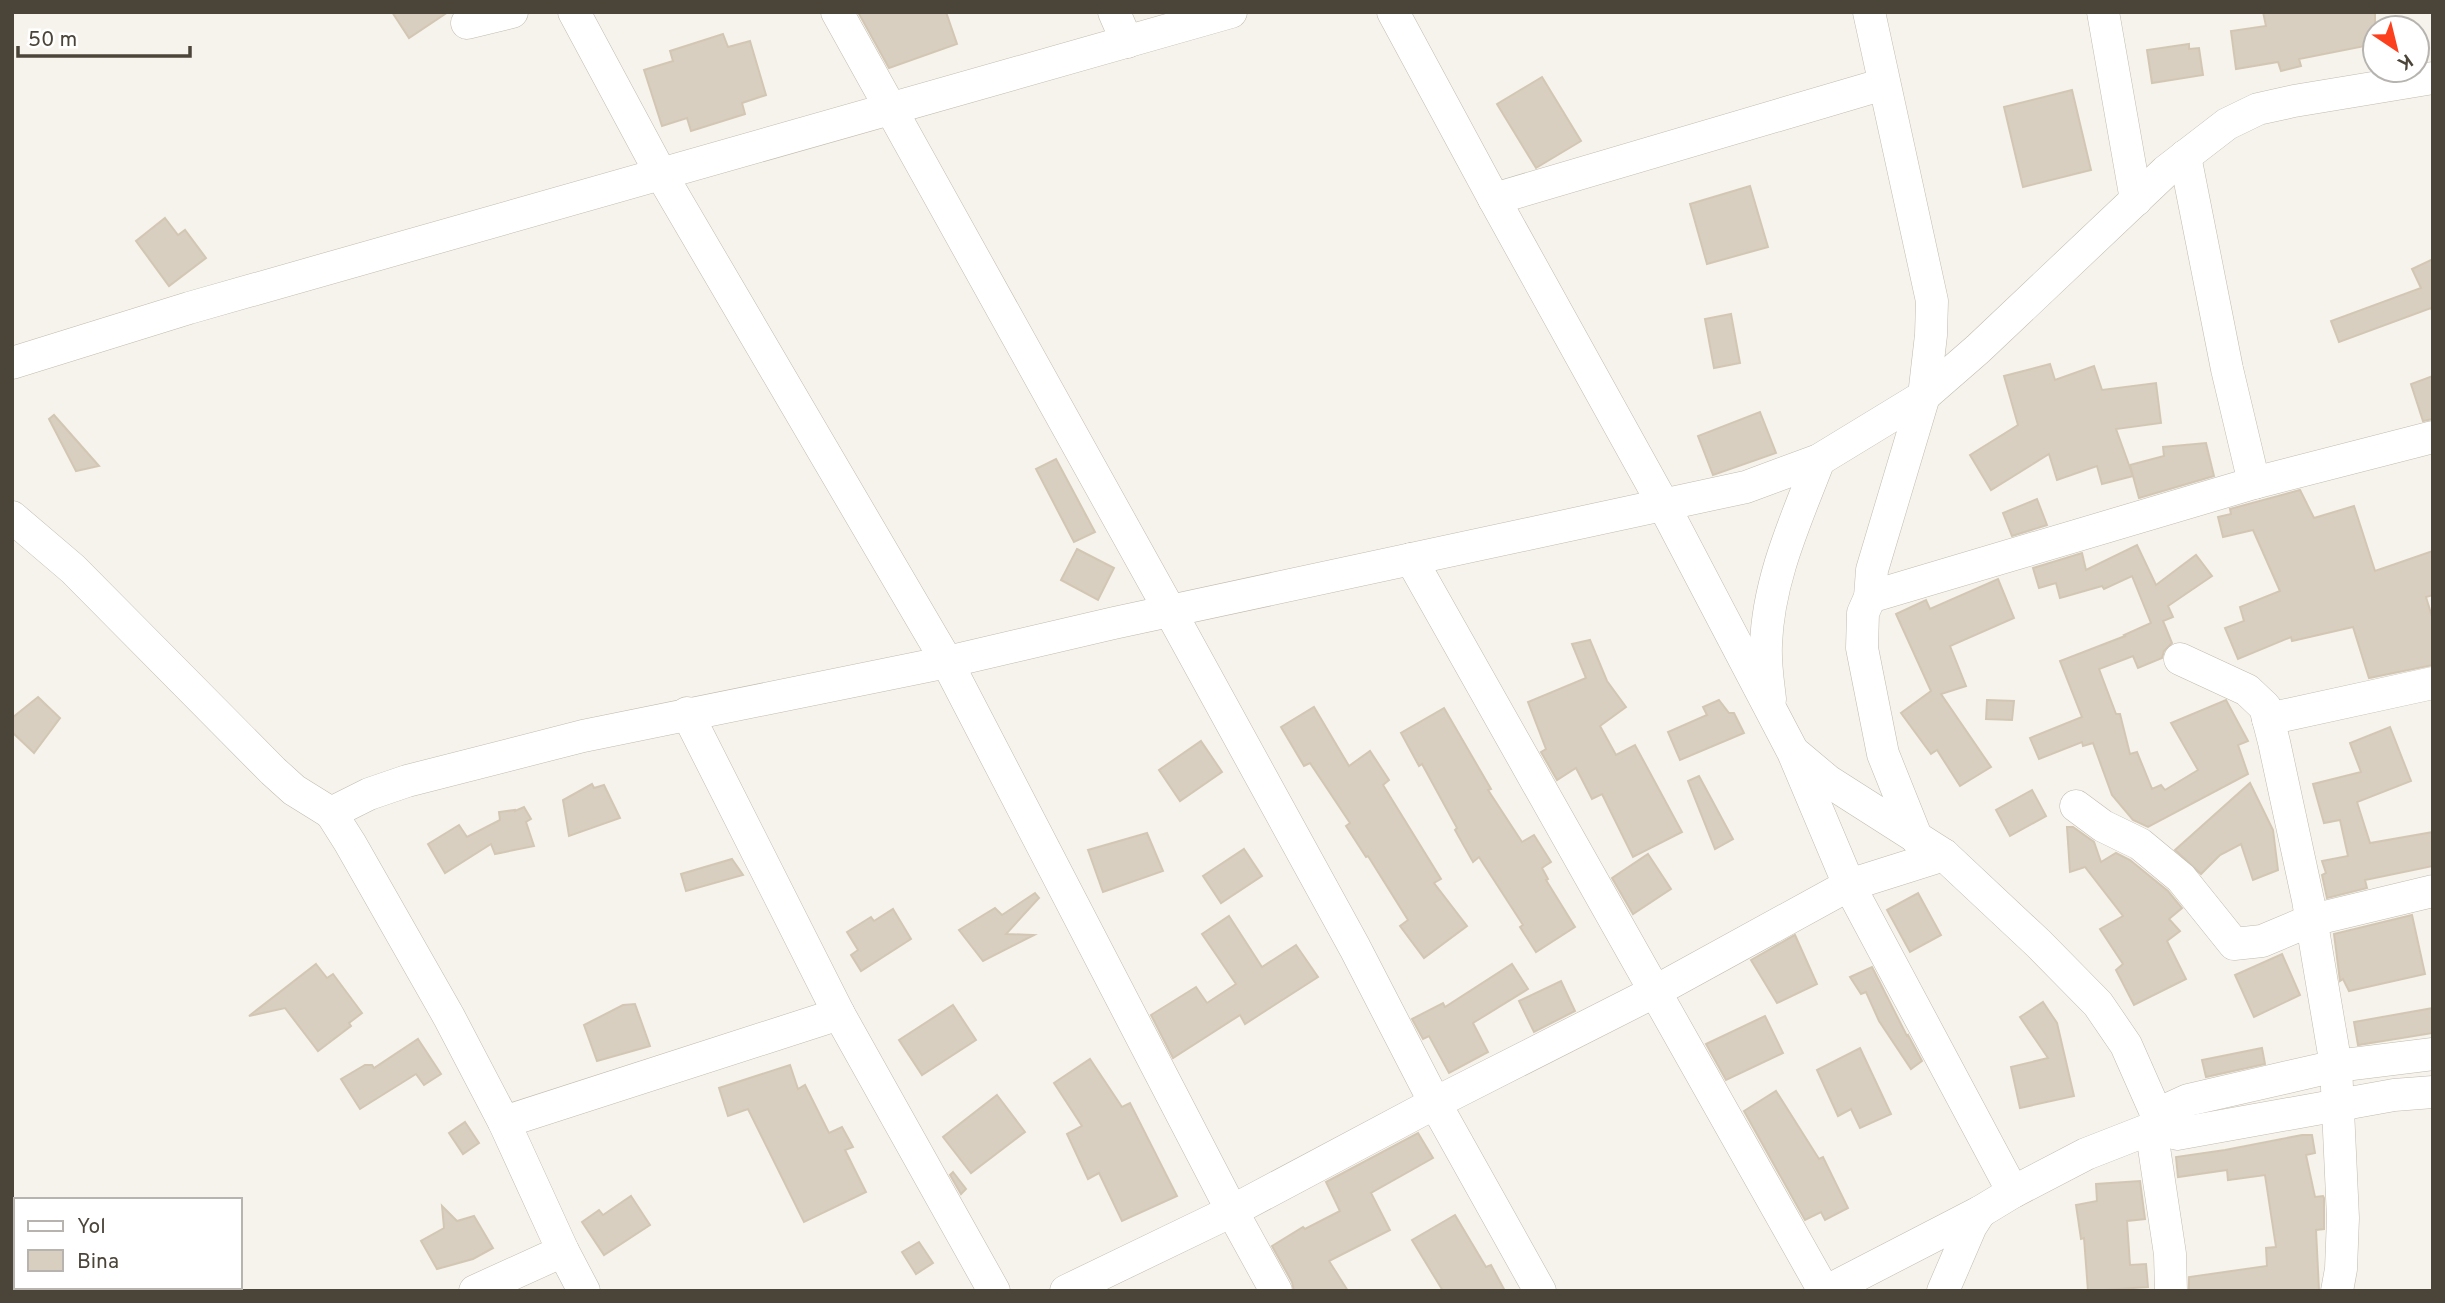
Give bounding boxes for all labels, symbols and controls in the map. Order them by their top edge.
scale bar [18,14,189,58]
north arrow [2361,14,2431,84]
text: 50 m [28,27,77,54]
text: K [2392,48,2417,75]
legend [14,1198,242,1289]
text: Yol [77,1214,106,1241]
text: Bina [77,1249,119,1276]

